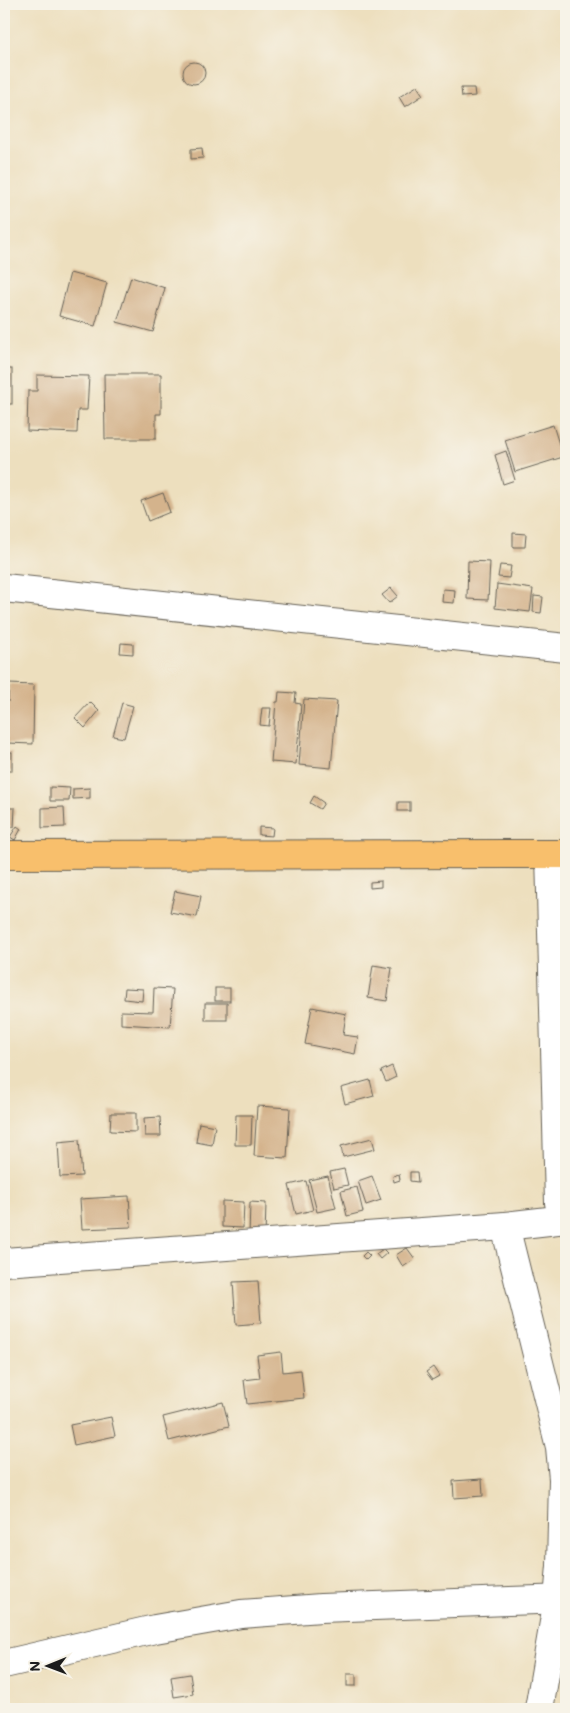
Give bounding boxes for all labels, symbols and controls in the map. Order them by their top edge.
north arrow [22,1640,72,1690]
text: N [25,1661,44,1672]

